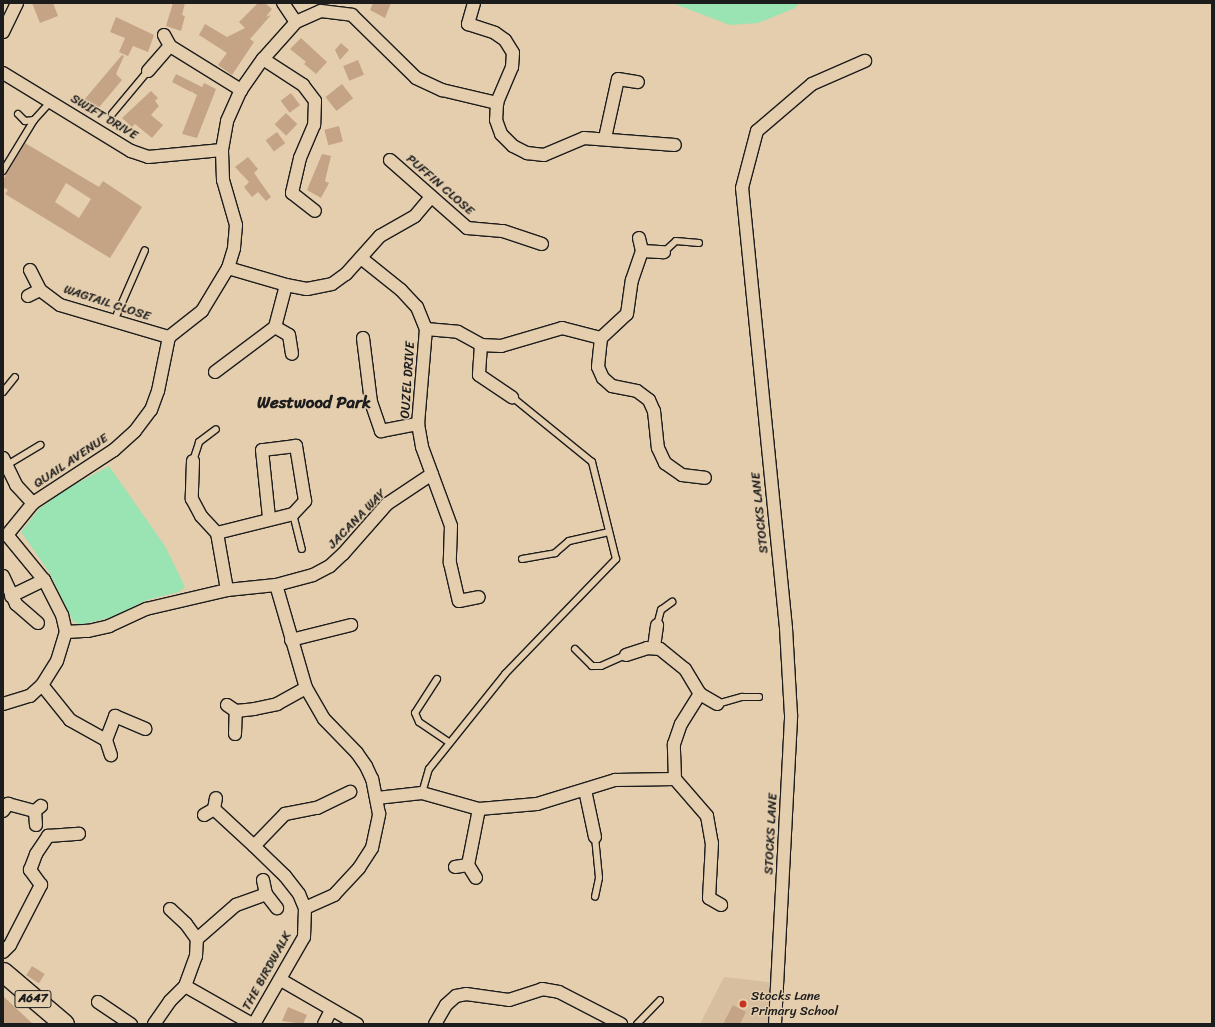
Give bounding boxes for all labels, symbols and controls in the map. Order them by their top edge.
street label: SWIFT DRIVE [67,90,141,144]
street label: PUFFIN CLOSE [403,152,477,218]
street label: WAGTAIL CLOSE [62,282,152,324]
street label: OUZEL DRIVE [398,341,418,419]
district label: Westwood Park [257,393,371,413]
street label: QUAIL AVENUE [31,430,111,492]
street label: STOCKS LANE [748,472,772,554]
street label: JACANA WAY [325,486,389,552]
street label: STOCKS LANE [761,793,781,875]
street label: THE BIRDWALK [239,929,295,1013]
road number: A647 [14,989,52,1009]
place label: Stocks Lane Primary School [751,989,838,1020]
marker: Stocks Lane Primary School [738,999,748,1009]

